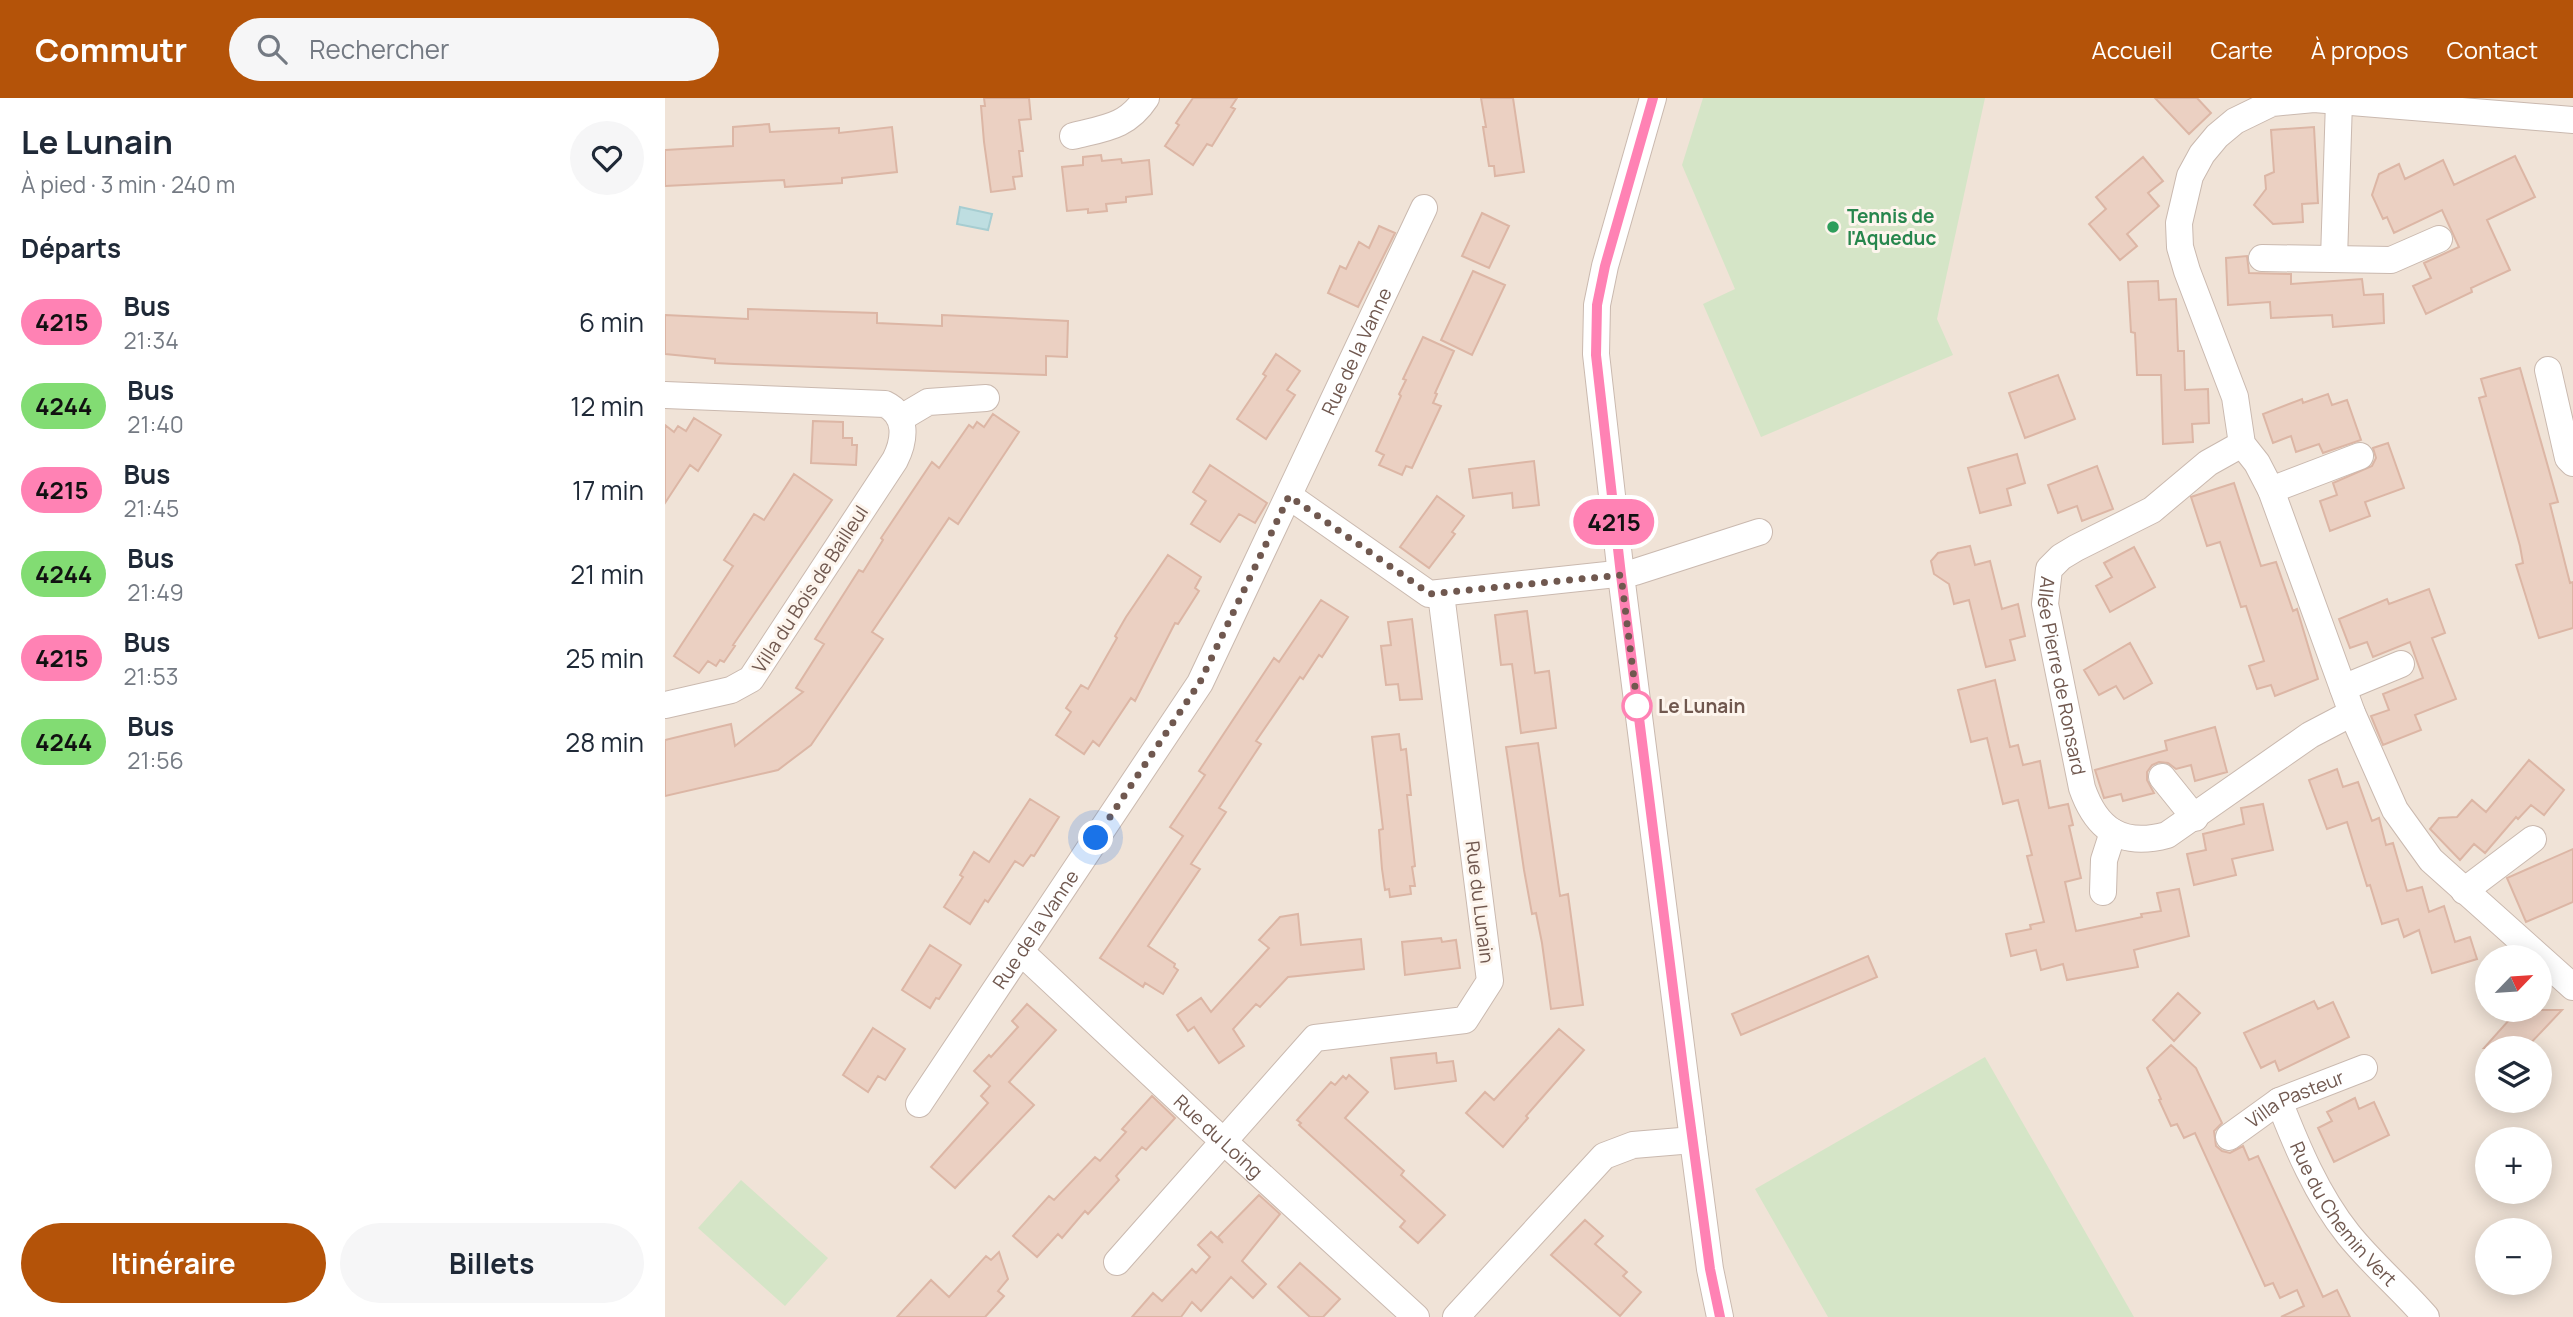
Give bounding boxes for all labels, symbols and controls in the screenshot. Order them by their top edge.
search box [229,18,719,81]
text: Commutr [35,27,187,72]
icon: search [253,30,291,68]
text: Rechercher [309,31,449,67]
text: Accueil [2092,33,2172,66]
text: Carte [2210,33,2273,66]
text: À propos [2311,33,2409,66]
text: Contact [2447,33,2538,66]
text: Le Lunain [21,119,173,164]
button: heart [570,121,644,195]
text: À pied · 3 min · 240 m [21,168,235,200]
place label: Tennis de l'Aqueduc [1847,203,1936,251]
marker: Tennis de l'Aqueduc [1825,219,1841,235]
text: Départs [21,230,121,266]
street label: Rue de la Vanne [1315,283,1398,419]
text: Bus [123,288,170,324]
text: 6 min [579,304,644,340]
text: 4215 [35,305,88,338]
text: 21:34 [123,324,179,356]
text: Bus [127,372,174,408]
text: 12 min [570,388,644,424]
text: 4244 [35,389,92,422]
text: 21:40 [127,408,184,440]
text: Bus [123,456,170,492]
text: 17 min [572,472,644,508]
text: 4215 [35,473,88,506]
text: 21:45 [123,492,179,524]
line badge: 4215 [1565,499,1663,545]
street label: Villa du Bois de Bailleul [746,500,874,678]
text: 4215 [1587,505,1641,538]
text: Bus [127,540,174,576]
text: 21 min [570,556,644,592]
text: 4244 [35,557,92,590]
street label: Allée Pierre de Ronsard [2032,575,2092,777]
text: 21:49 [127,576,184,608]
text: Bus [123,624,170,660]
text: 25 min [565,640,644,676]
text: 4215 [35,641,88,674]
text: 21:53 [123,660,178,692]
marker: Le Lunain [1622,691,1652,721]
place label: Le Lunain [1658,693,1745,719]
text: Bus [127,708,174,744]
text: 28 min [565,724,644,760]
text: 4244 [35,725,92,758]
text: 21:56 [127,744,184,776]
your location [1078,820,1113,855]
street label: Rue du Lunain [1460,839,1500,965]
street label: Rue de la Vanne [986,865,1085,994]
north arrow [2475,945,2551,1022]
map controls [2475,945,2552,1295]
button: layers [2475,1036,2552,1113]
street label: Villa Pasteur [2241,1064,2348,1134]
street label: Rue du Loing [1168,1089,1269,1184]
button: + [2475,1127,2552,1204]
street label: Rue du Chemin Vert [2284,1137,2403,1292]
button: − [2475,1218,2552,1295]
button: Itinéraire [21,1223,326,1303]
button: Billets [340,1223,644,1303]

